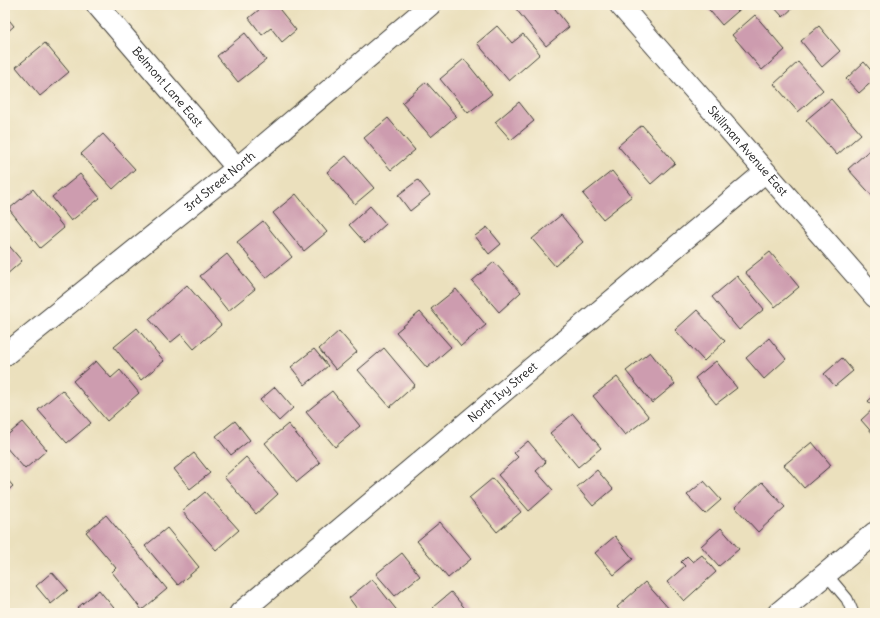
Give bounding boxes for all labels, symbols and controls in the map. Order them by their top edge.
street label: Belmont Lane East [129,43,206,130]
street label: Skillman Avenue East [705,103,791,199]
street label: 3rd Street North [181,148,258,215]
street label: North Ivy Street [465,359,540,425]

